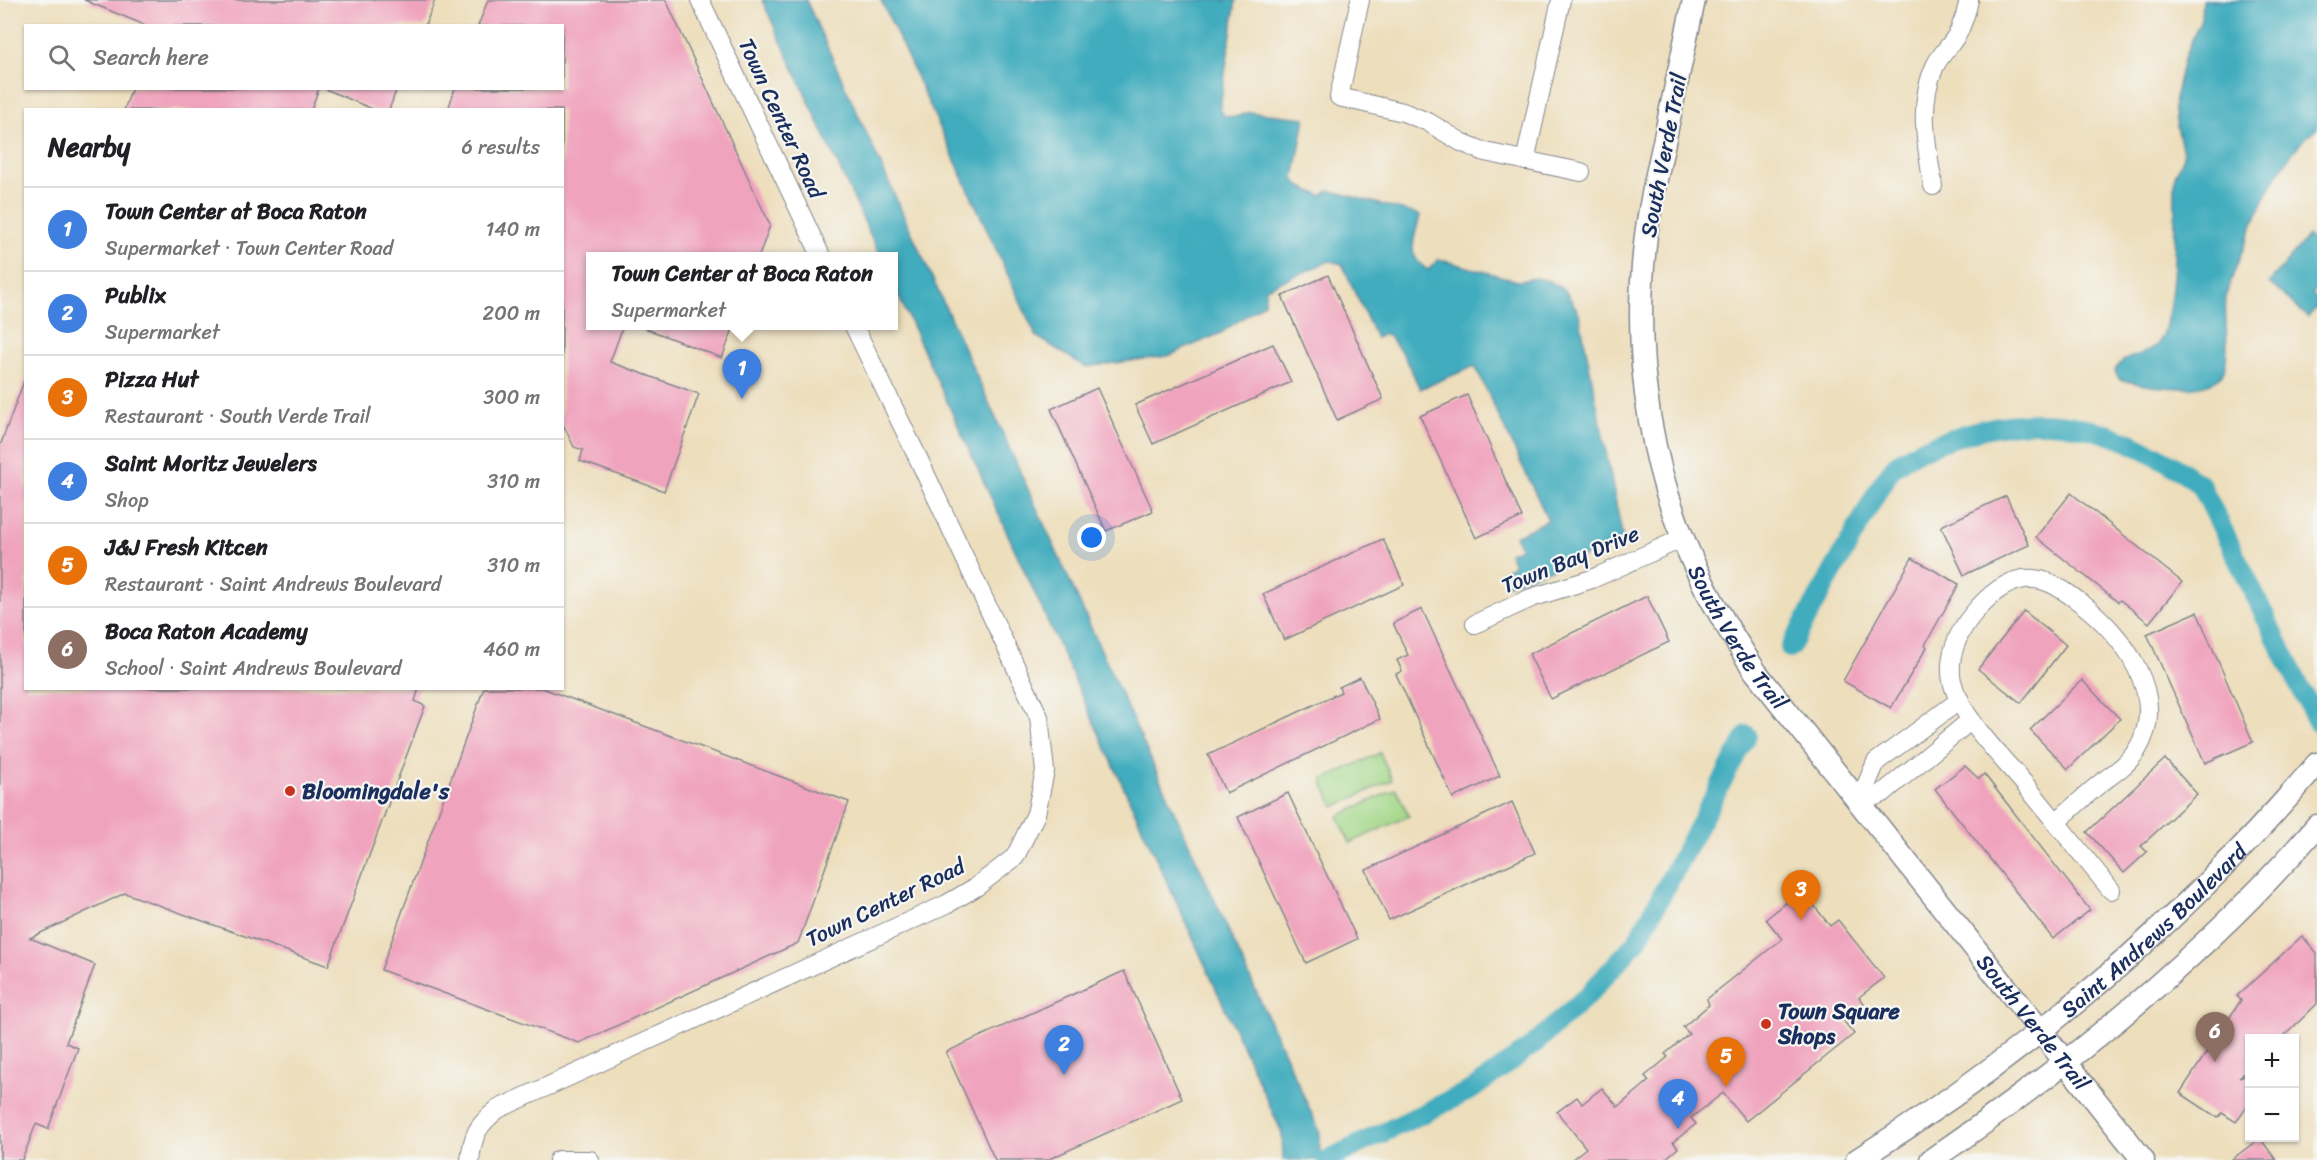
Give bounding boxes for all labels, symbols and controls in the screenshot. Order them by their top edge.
search box [24,24,564,90]
street label: Town Center Road [727,31,836,206]
text: Search here [93,38,209,77]
icon: search [45,41,78,74]
street label: South Verde Trail [1628,69,1699,240]
text: Nearby [48,124,130,170]
text: 6 results [461,130,540,165]
text: Town Center at Boca Raton [105,192,367,231]
text: 1 [63,212,72,247]
text: 140 m [486,212,540,247]
text: Supermarket · Town Center Road [105,231,393,266]
popup [586,252,898,330]
text: Town Center at Boca Raton [611,254,873,293]
text: Publix [105,276,166,315]
text: Supermarket [611,293,726,328]
text: 2 [62,296,73,331]
text: 200 m [483,296,540,331]
text: Supermarket [105,315,220,350]
pin: 1 [722,350,762,399]
text: Pizza Hut [105,360,198,399]
text: 3 [62,380,73,415]
text: 300 m [483,380,540,415]
text: Restaurant · South Verde Trail [105,399,371,434]
text: Saint Moritz Jewelers [105,444,317,483]
text: 4 [61,464,74,499]
text: 310 m [487,464,540,499]
text: Shop [105,483,149,518]
street label: Town Bay Drive [1495,514,1645,605]
your location [1077,523,1106,552]
text: J&J Fresh Kitcen [105,528,268,567]
text: 5 [61,548,74,583]
text: 310 m [487,548,540,583]
street label: South Verde Trail [1677,558,1799,720]
text: Restaurant · Saint Andrews Boulevard [105,567,441,602]
text: Boca Raton Academy [105,612,308,651]
text: 6 [62,632,73,667]
text: 460 m [483,632,540,667]
text: School · Saint Andrews Boulevard [105,651,401,686]
place label: Bloomingdale's [302,772,450,811]
marker: Bloomingdale's [283,784,297,798]
street label: Saint Andrews Boulevard [2052,833,2258,1028]
street label: Town Center Road [799,846,973,958]
pin: 3 [1782,870,1820,920]
street label: South Verde Trail [1966,945,2101,1100]
place label: Town Square Shops [1777,992,1901,1056]
pin: 6 [2196,1012,2234,1062]
marker: Town Square Shops [1759,1017,1773,1031]
pin: 2 [1044,1026,1084,1075]
map controls [2245,1034,2299,1142]
button: + [2245,1034,2299,1088]
pin: 5 [1706,1038,1746,1087]
pin: 4 [1658,1080,1698,1129]
button: − [2245,1088,2299,1142]

